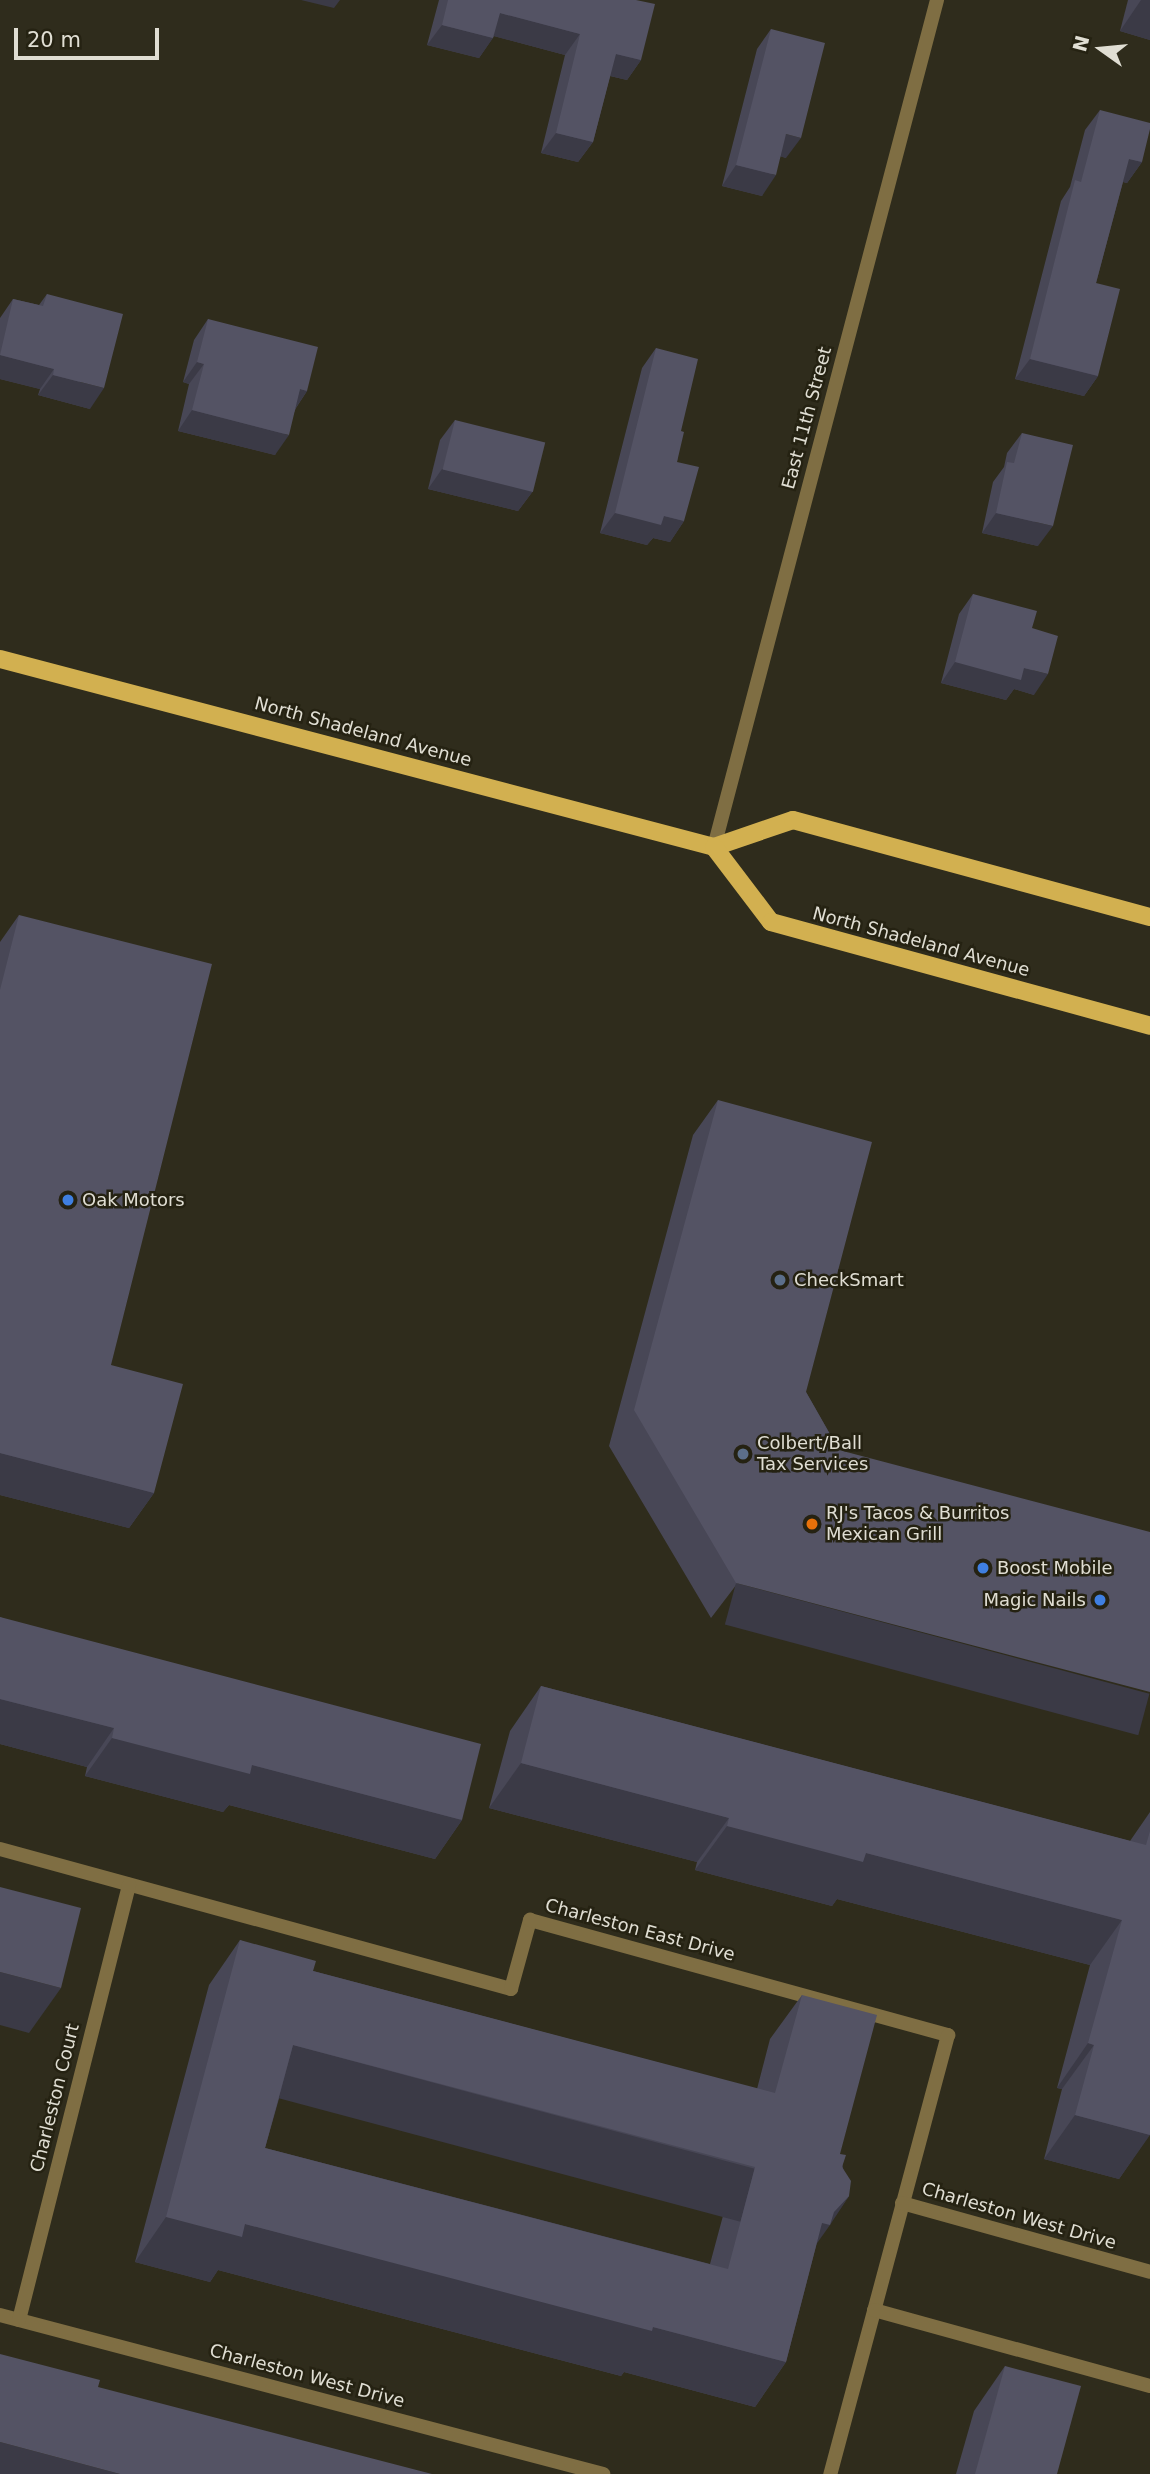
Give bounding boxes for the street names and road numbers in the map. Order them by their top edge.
street label: East 11th Street [778,345,836,491]
street label: North Shadeland Avenue [252,693,474,771]
street label: North Shadeland Avenue [810,903,1032,981]
street label: Charleston East Drive [543,1894,737,1966]
street label: Charleston Court [26,2021,84,2175]
street label: Charleston West Drive [919,2178,1119,2254]
street label: Charleston West Drive [207,2340,407,2412]

